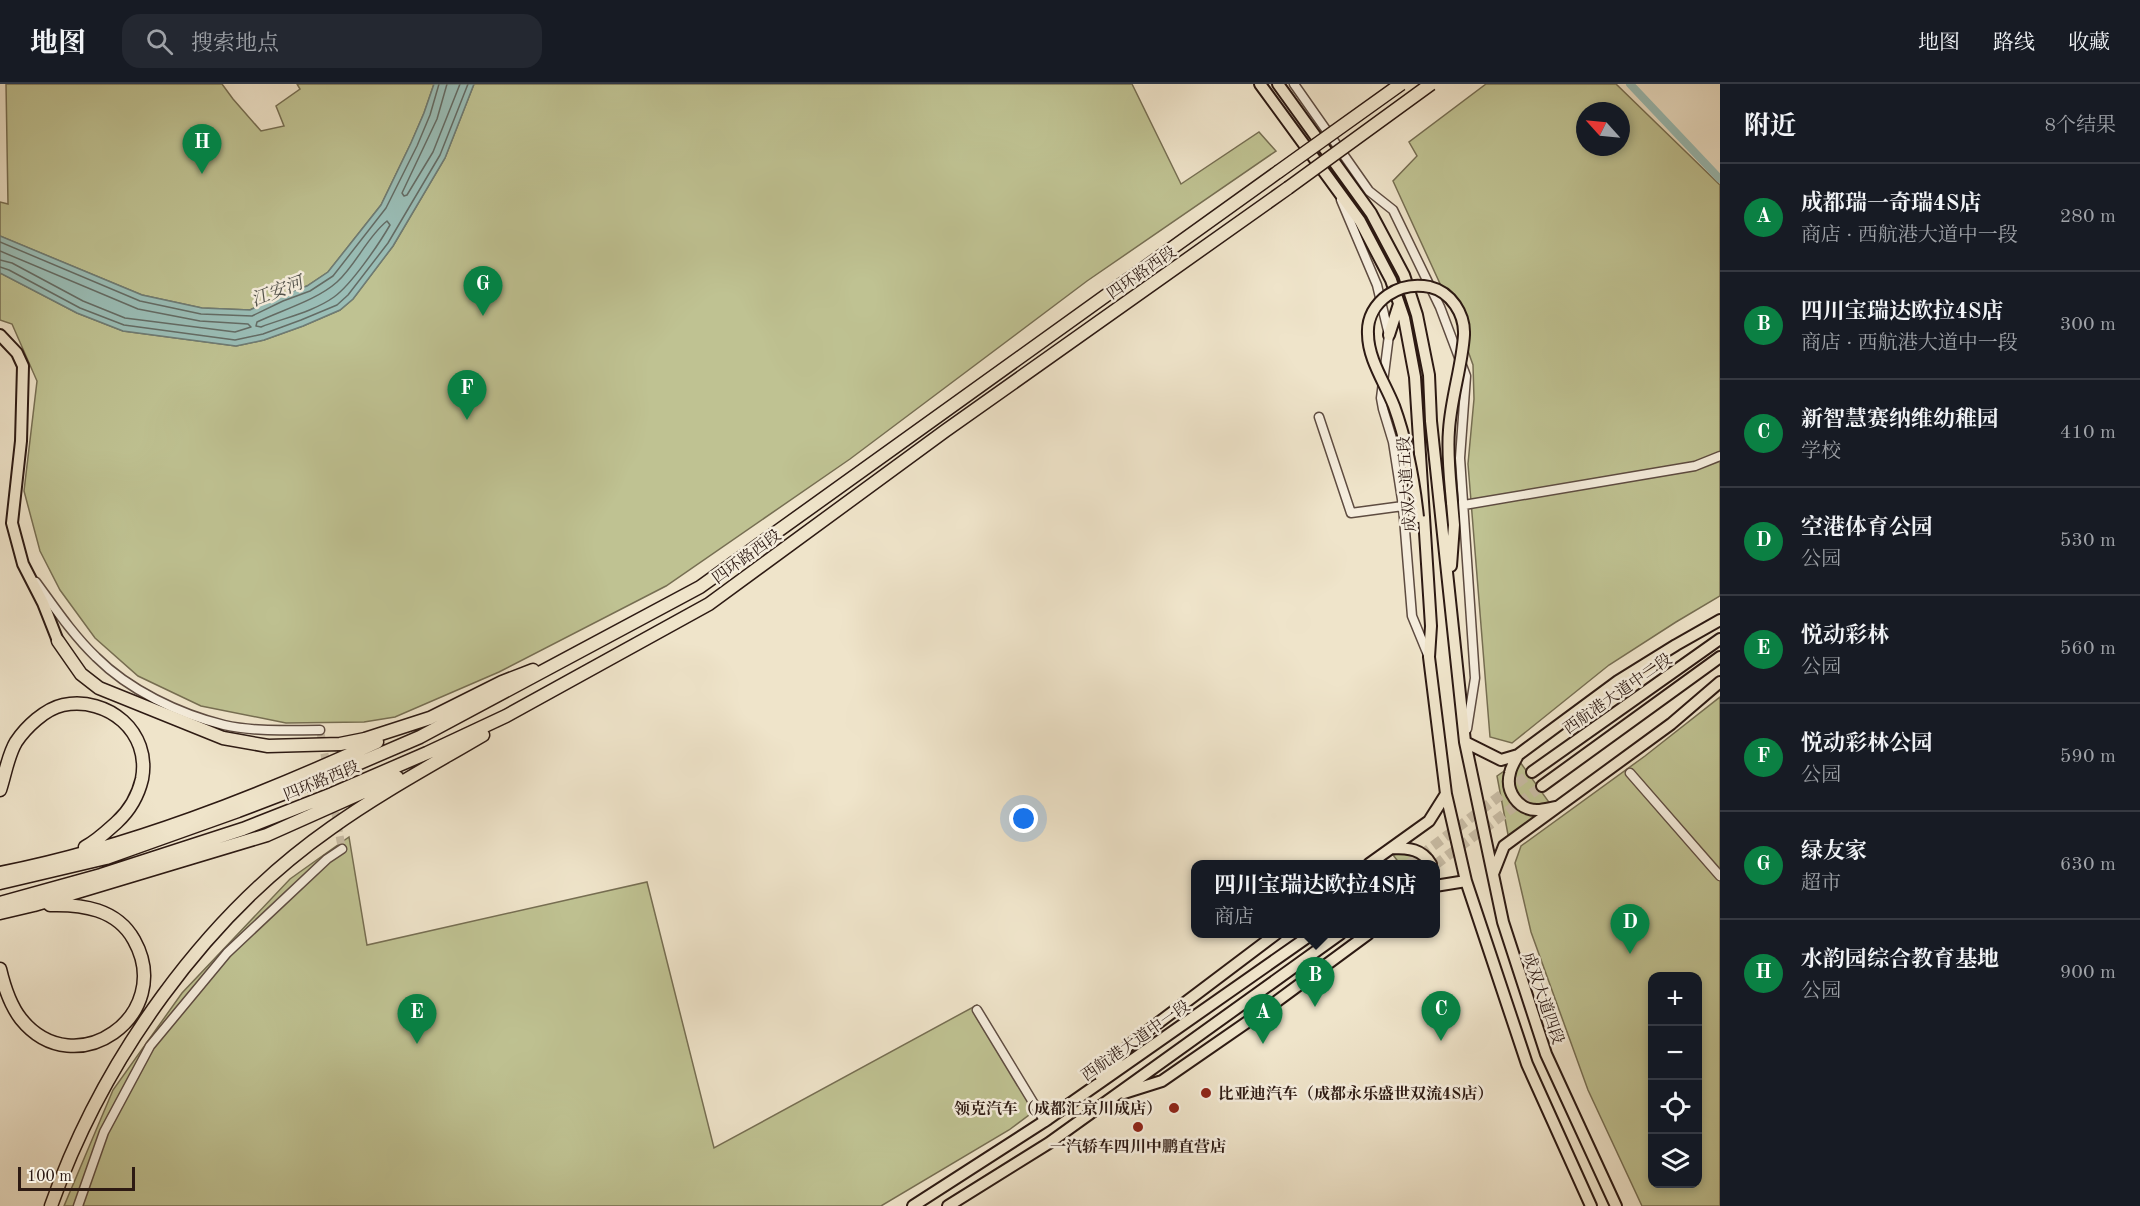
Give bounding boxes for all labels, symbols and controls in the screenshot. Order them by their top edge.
search box [122,14,542,68]
icon: search [143,25,176,58]
text: 地图 [30,31,86,59]
text: 搜索地点 [191,33,279,55]
text: 地图 [1918,33,1960,54]
text: 路线 [1993,33,2035,54]
text: 收藏 [2068,33,2110,54]
north arrow [1576,102,1630,156]
text: 附近 [1744,114,1796,140]
text: 8个结果 [2044,116,2116,136]
pin: H [182,124,222,174]
text: 成都瑞一奇瑞4S店 [1801,193,1981,215]
text: A [1756,207,1771,227]
text: 280 m [2060,207,2116,227]
text: 商店 · 西航港大道中一段 [1801,226,2018,246]
street label: 四环路西段 [1104,242,1180,303]
pin: G [464,266,502,316]
water label: 江安河 [248,271,309,310]
text: 四川宝瑞达欧拉4S店 [1801,301,2003,323]
text: B [1756,315,1771,335]
text: 300 m [2060,315,2116,335]
text: 商店 · 西航港大道中一段 [1801,334,2018,354]
pin: F [448,370,486,420]
text: 新智慧赛纳维幼稚园 [1801,409,1999,431]
text: C [1757,423,1770,443]
text: 410 m [2060,423,2116,443]
street label: 成双大道五段 [1395,435,1419,532]
text: 学校 [1801,442,1841,462]
text: 空港体育公园 [1801,517,1933,539]
street label: 四环路西段 [709,526,784,588]
text: D [1756,531,1771,551]
text: 530 m [2060,531,2116,551]
text: 公园 [1801,550,1841,570]
text: 悦动彩林 [1801,625,1889,647]
text: E [1757,639,1770,659]
text: 560 m [2060,639,2116,659]
street label: 西航港大道中二段 [1560,650,1675,738]
text: 公园 [1801,658,1841,678]
text: 悦动彩林公园 [1801,733,1933,755]
text: F [1757,747,1770,767]
text: 590 m [2060,747,2116,767]
street label: 四环路西段 [281,758,362,804]
text: 公园 [1801,766,1841,786]
your location [1009,804,1038,833]
text: 绿友家 [1801,841,1867,863]
text: G [1756,855,1771,875]
text: 630 m [2060,855,2116,875]
popup [1191,860,1440,938]
text: 超市 [1801,874,1841,894]
text: 四川宝瑞达欧拉4S店 [1214,875,1417,897]
pin: D [1610,904,1650,954]
text: 商店 [1214,908,1254,928]
text: 水韵园综合教育基地 [1801,949,1999,971]
street label: 成双大道四段 [1519,950,1567,1047]
pin: B [1296,958,1334,1007]
text: H [1755,963,1772,983]
text: 900 m [2060,963,2116,983]
map controls [1648,972,1702,1188]
button: + [1648,972,1702,1026]
text: 公园 [1801,982,1841,1002]
pin: C [1422,992,1460,1041]
pin: E [398,994,436,1044]
pin: A [1244,994,1282,1044]
street label: 西航港大道中一段 [1078,997,1193,1085]
button: − [1648,1026,1702,1080]
button: locate [1648,1080,1702,1134]
place label: 比亚迪汽车（成都永乐盛世双流4S店） [1218,1084,1493,1103]
marker: 比亚迪汽车（成都永乐盛世双流4S店） [1199,1086,1213,1100]
place label: 领克汽车（成都汇京川成店） [954,1099,1162,1118]
marker: 领克汽车（成都汇京川成店） [1167,1101,1181,1115]
marker: 一汽轿车四川中鹏直营店 [1131,1120,1145,1134]
button: layers [1648,1134,1702,1188]
place label: 一汽轿车四川中鹏直营店 [1050,1137,1226,1156]
scale bar [18,1164,135,1192]
text: 100 m [27,1169,72,1185]

